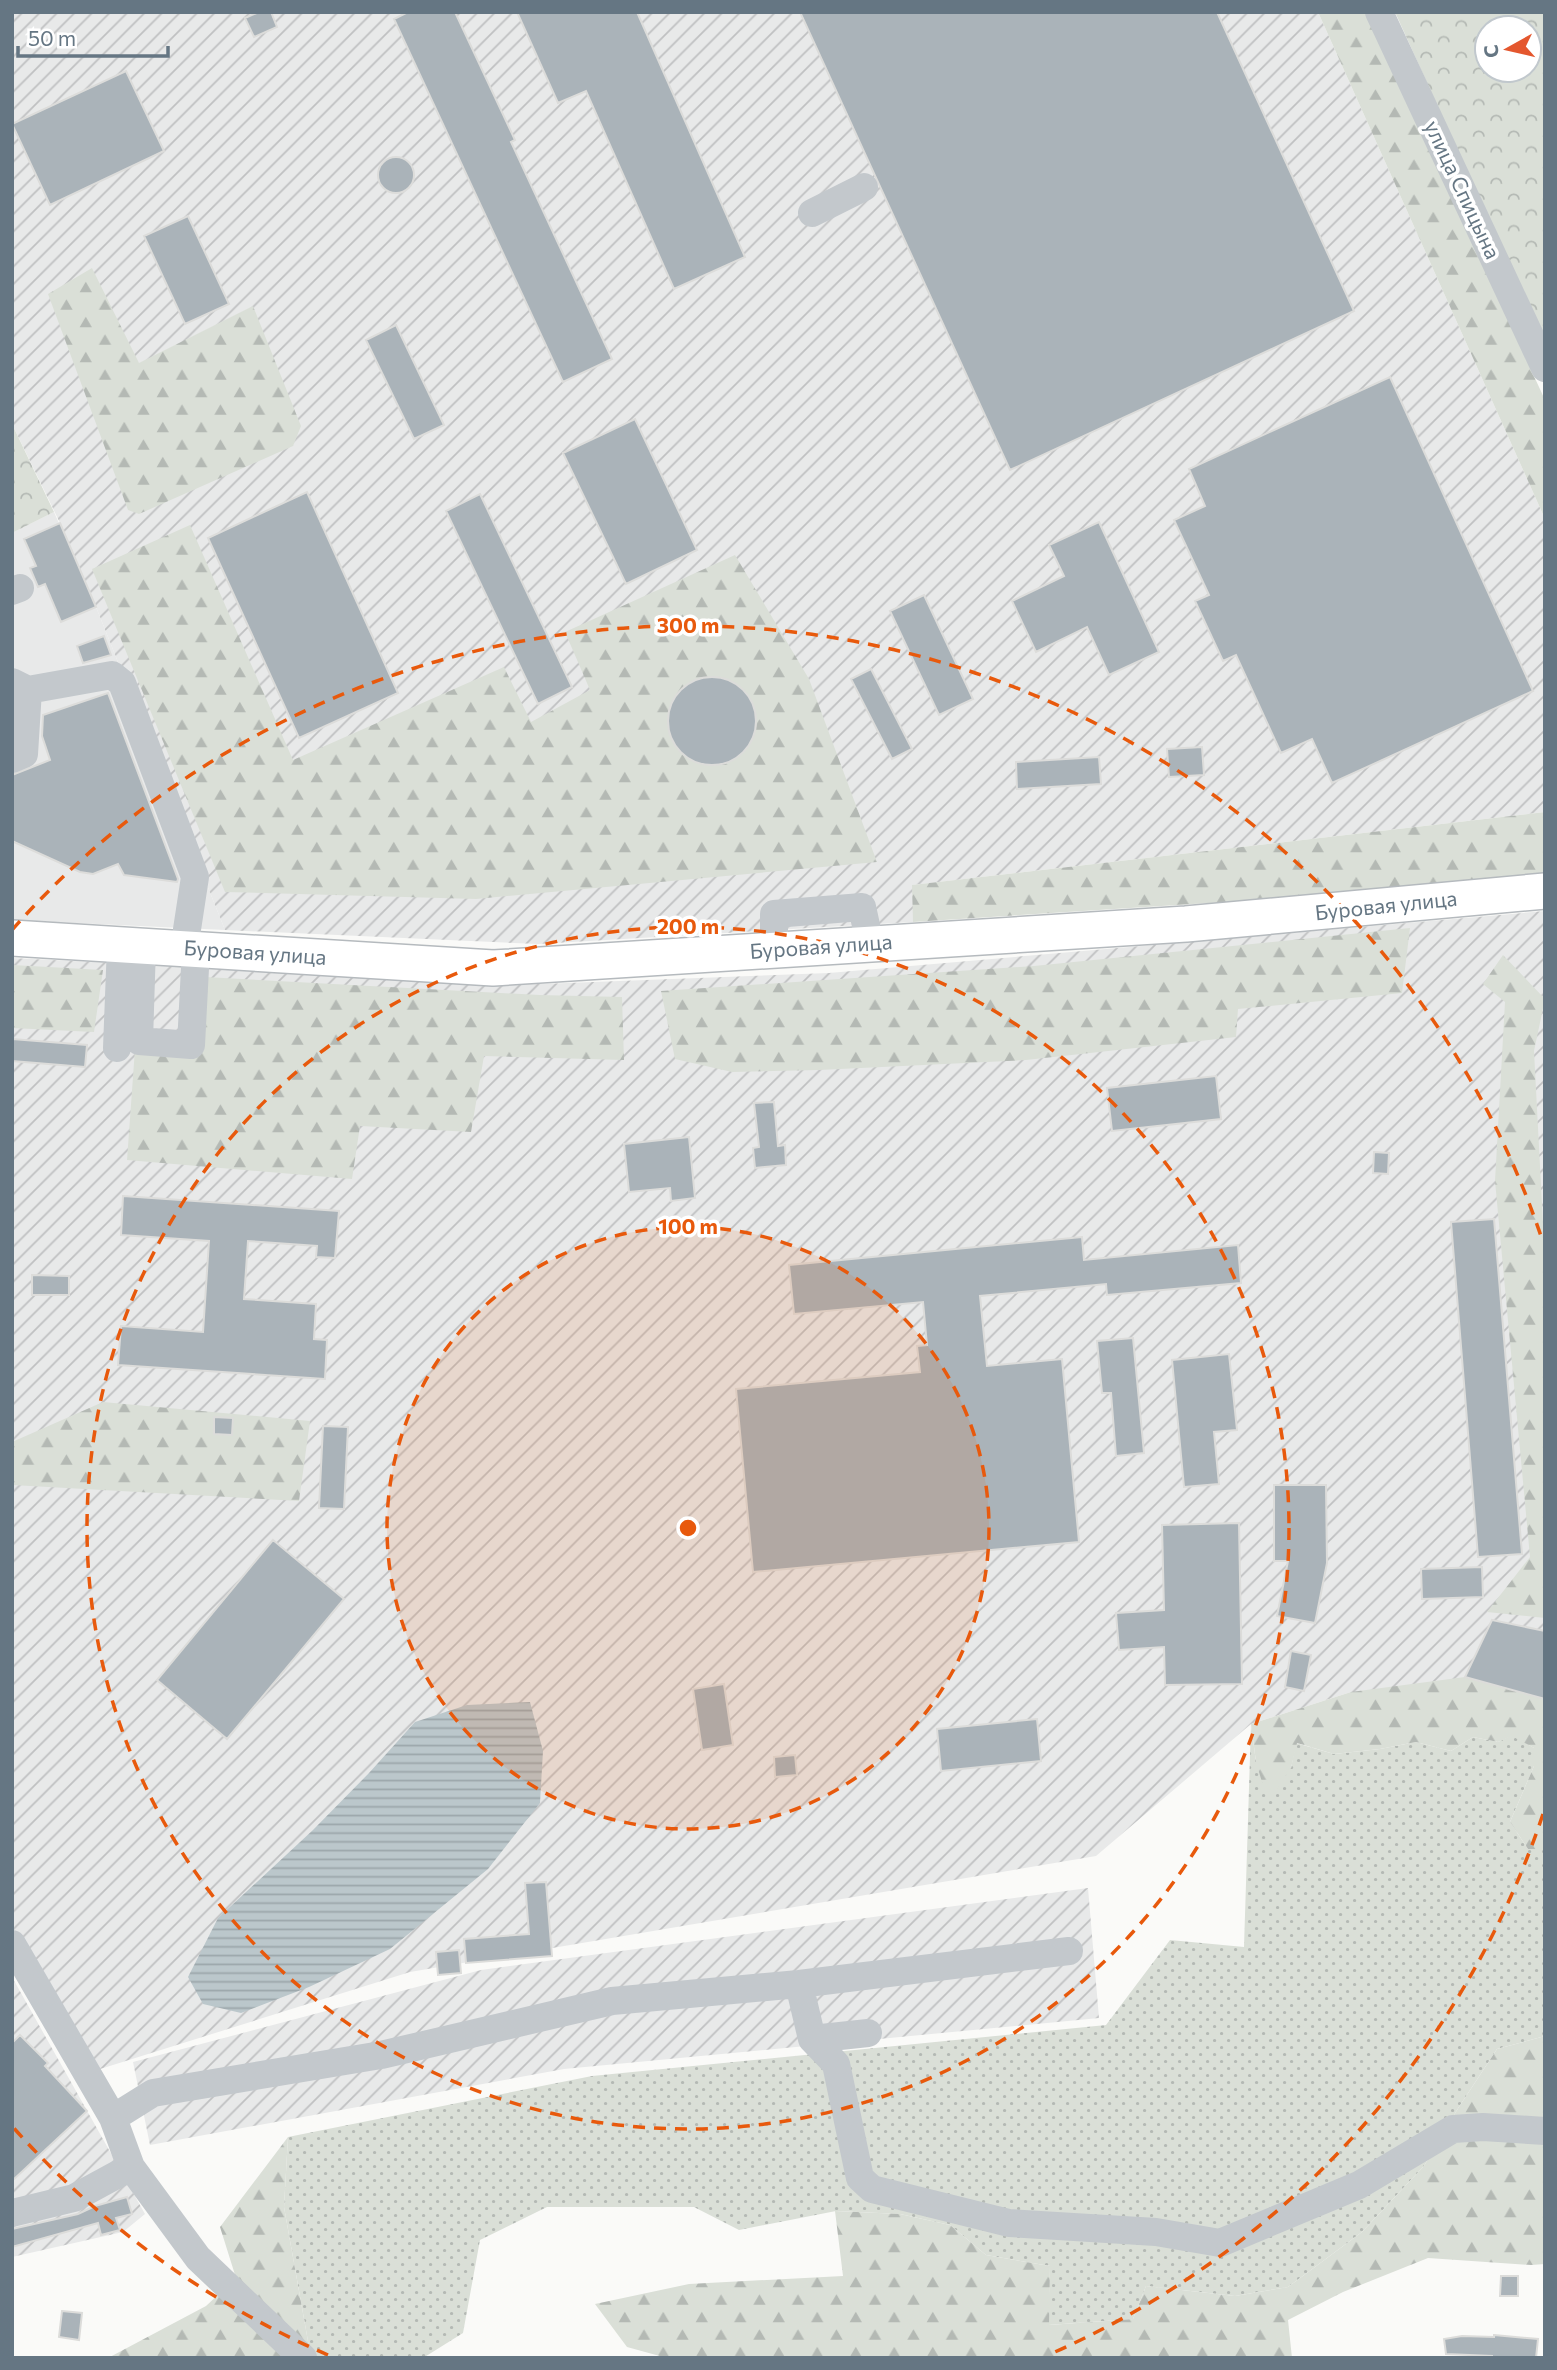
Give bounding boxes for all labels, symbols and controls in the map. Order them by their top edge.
scale bar [18,14,168,58]
north arrow [1473,14,1543,84]
text: 50 m [28,25,76,50]
text: С [1478,43,1503,59]
street label: улица Спицына [1420,116,1506,263]
text: 300 m [657,612,719,637]
street label: Буровая улица [1313,885,1458,924]
text: 200 m [657,913,719,938]
street label: Буровая улица [749,928,893,963]
street label: Буровая улица [183,934,327,969]
text: 100 m [658,1213,718,1238]
centre of rings [676,1516,700,1540]

